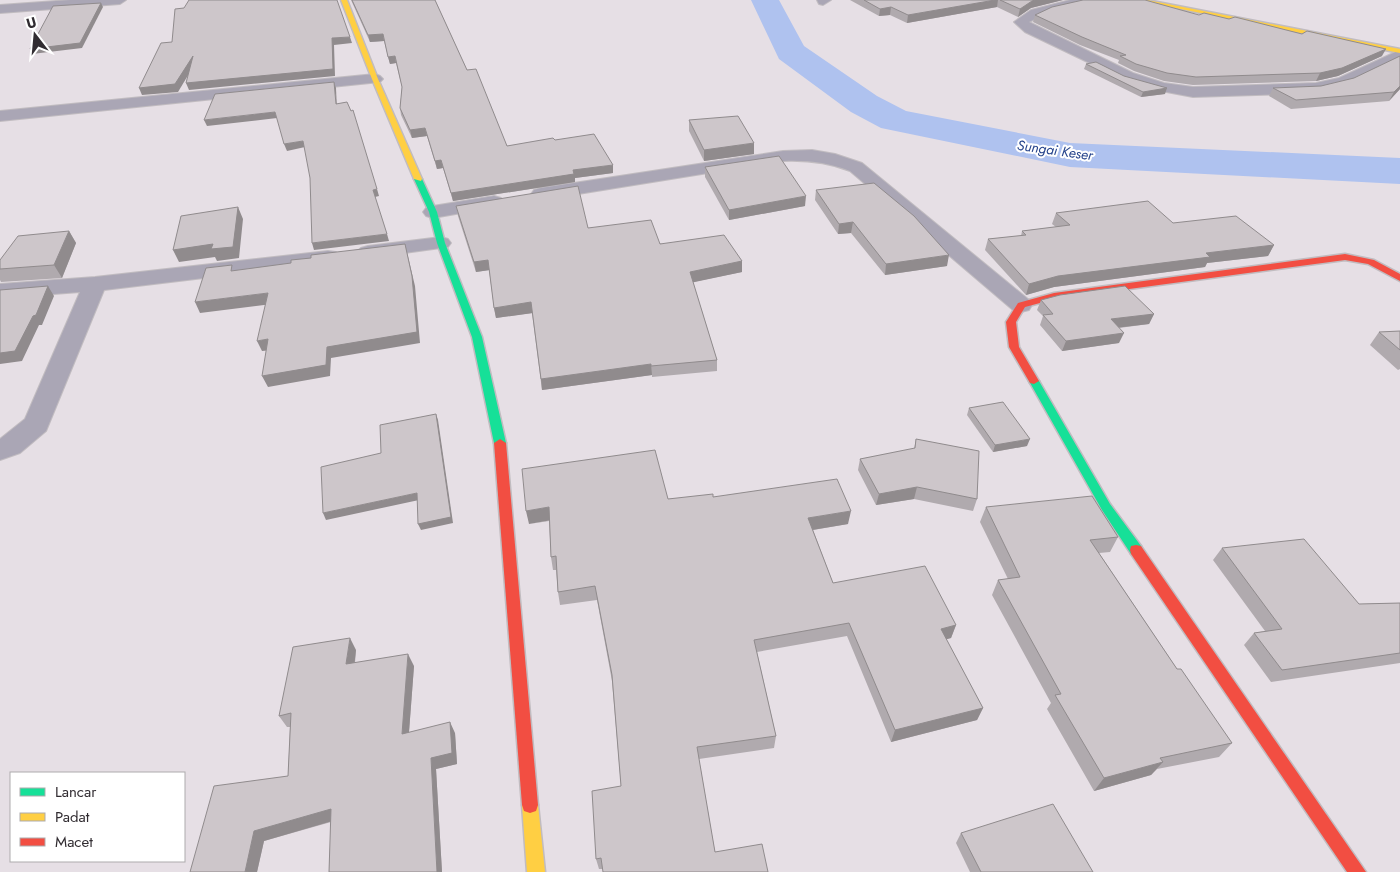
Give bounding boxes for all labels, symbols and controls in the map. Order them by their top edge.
north arrow [10,10,60,60]
text: U [24,12,39,33]
water label: Sungai Keser [1016,135,1095,165]
legend [10,772,185,862]
text: Lancar [55,781,97,803]
text: Padat [55,806,90,828]
text: Macet [55,831,93,853]

